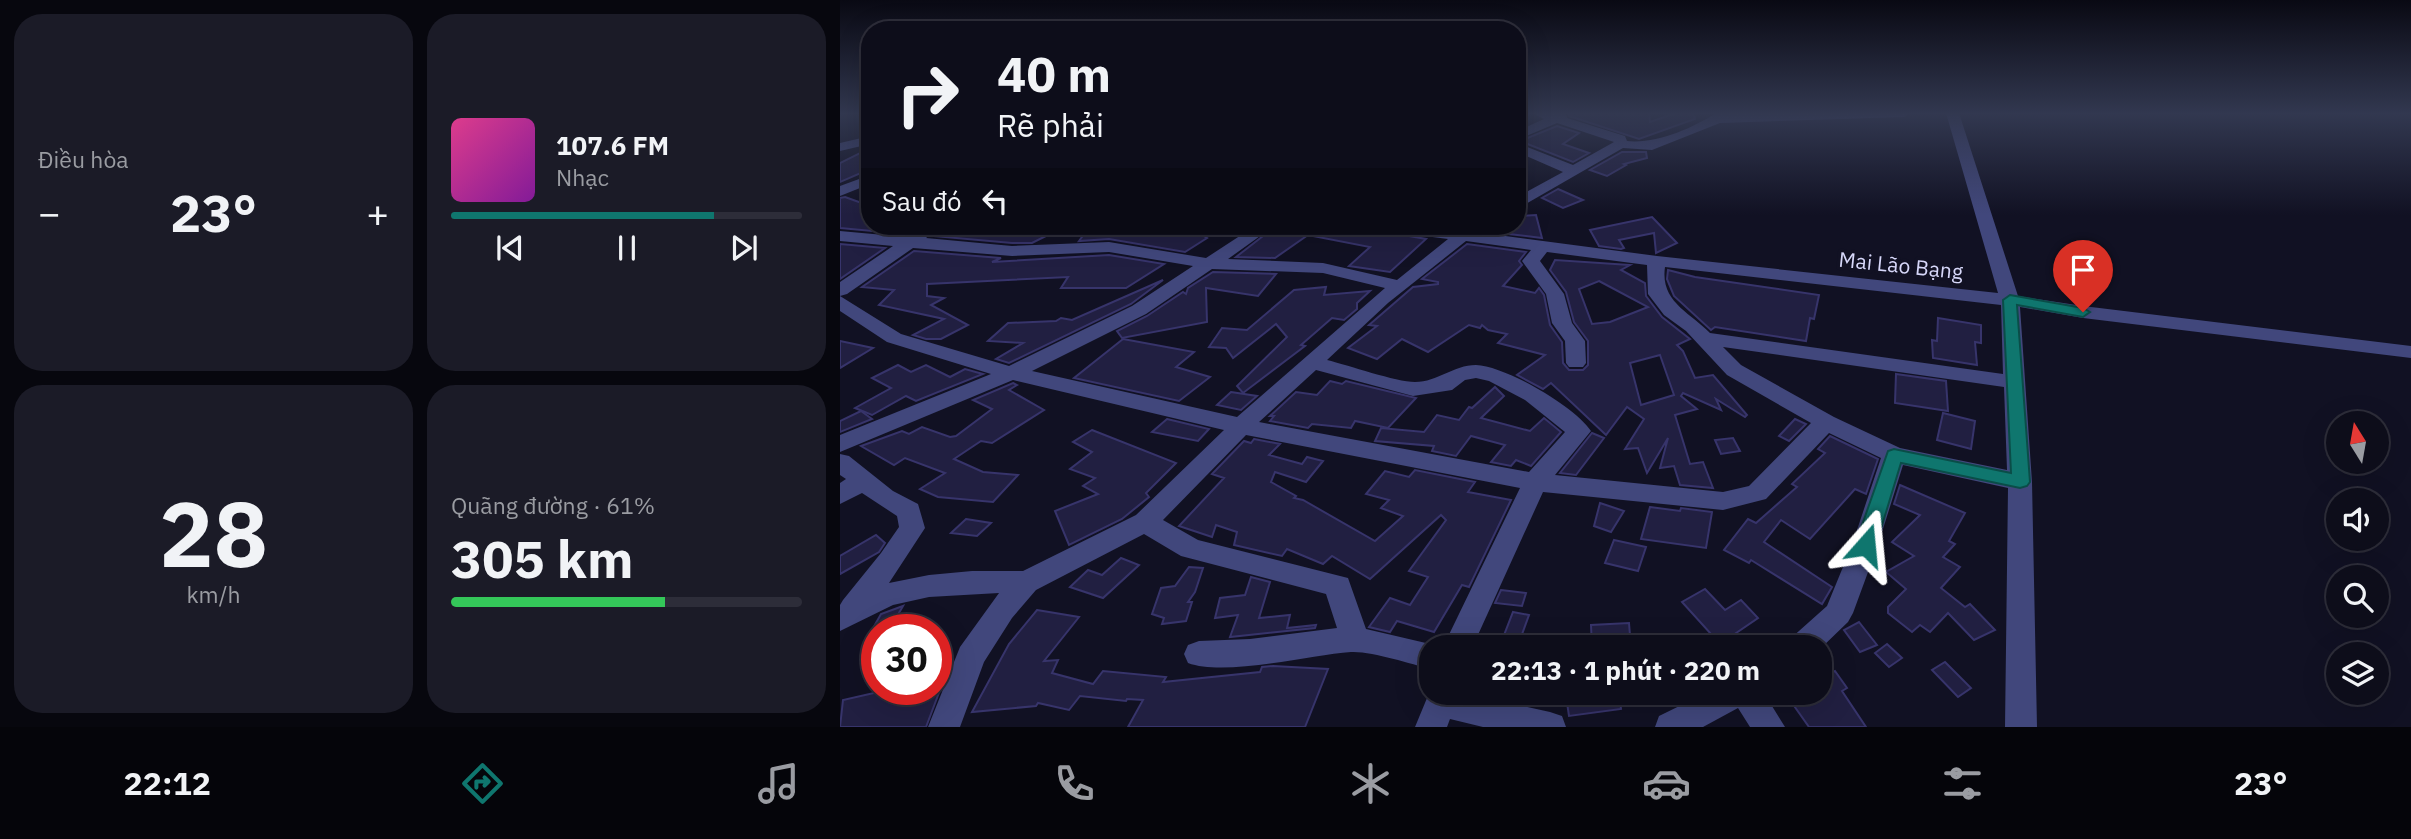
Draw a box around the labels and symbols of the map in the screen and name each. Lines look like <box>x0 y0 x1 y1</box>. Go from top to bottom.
pin <box>2053 240 2113 312</box>
street label: Mai Lão Bạng <box>1837 245 1965 285</box>
north arrow <box>2326 411 2389 474</box>
position arrow <box>1829 508 1903 582</box>
speed limit sign: 30 <box>861 614 952 705</box>

